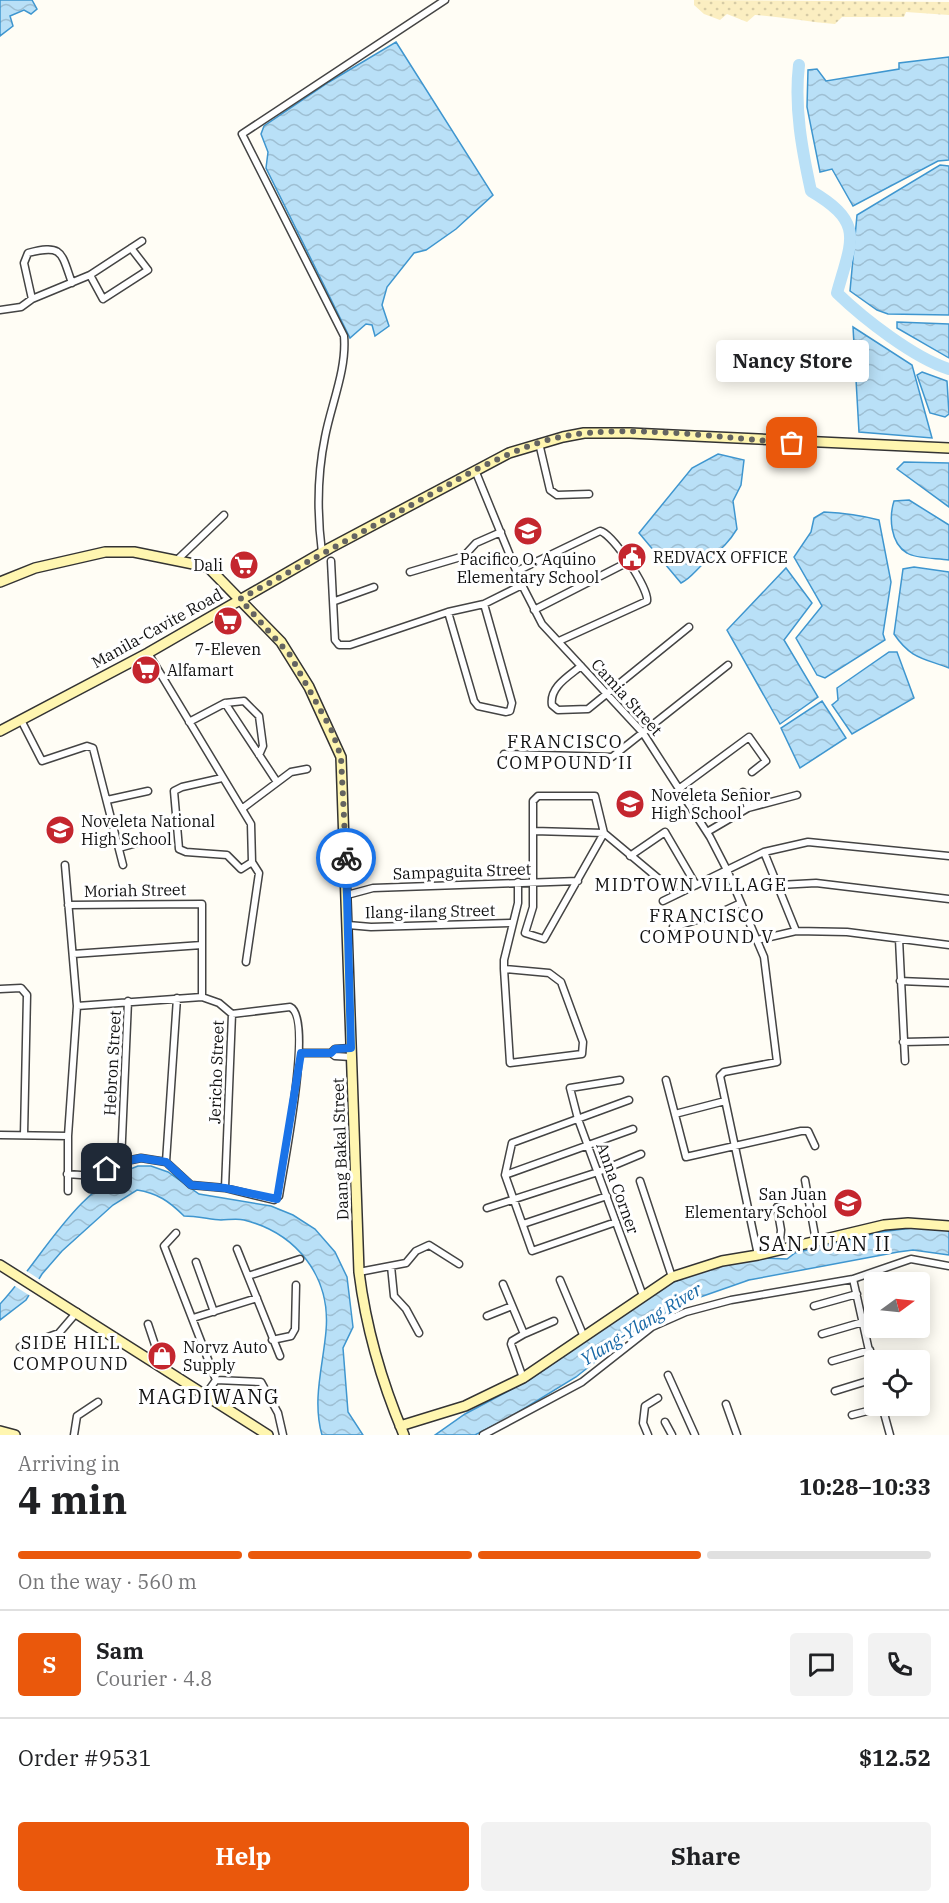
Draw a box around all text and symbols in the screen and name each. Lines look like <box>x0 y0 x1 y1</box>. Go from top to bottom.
callout: Nancy Store <box>716 341 868 383</box>
text: Nancy Store <box>733 347 852 374</box>
pin <box>766 417 817 468</box>
icon: bag <box>775 426 808 459</box>
school or university icon: Pacifico O. Aquino Elementary School <box>512 515 544 547</box>
public building icon: REDVACX OFFICE <box>616 541 648 573</box>
place label: REDVACX OFFICE <box>653 547 788 567</box>
supermarket icon: Dali <box>228 549 260 581</box>
place label: Pacifico O. Aquino Elementary School <box>457 549 599 587</box>
place label: Dali <box>193 555 223 575</box>
street label: Manila-Cavite Road <box>88 584 226 672</box>
supermarket icon: 7-Eleven <box>212 605 244 637</box>
place label: 7-Eleven <box>195 639 261 659</box>
supermarket icon: Alfamart <box>130 654 162 686</box>
street label: Camia Street <box>587 654 667 740</box>
place label: Alfamart <box>167 660 234 680</box>
district label: FRANCISCO COMPOUND II <box>496 730 634 774</box>
place label: Noveleta Senior High School <box>651 785 770 823</box>
school or university icon: Noveleta Senior High School <box>614 788 646 820</box>
place label: Noveleta National High School <box>81 811 215 849</box>
school or university icon: Noveleta National High School <box>44 814 76 846</box>
courier <box>316 828 376 888</box>
icon: bike <box>330 842 363 875</box>
street label: Sampaguita Street <box>392 859 532 883</box>
district label: MIDTOWN VILLAGE <box>595 873 787 896</box>
street label: Moriah Street <box>84 879 187 901</box>
street label: Ilang-ilang Street <box>365 900 496 922</box>
district label: FRANCISCO COMPOUND V <box>639 904 775 948</box>
street label: Hebron Street <box>99 1009 125 1116</box>
street label: Jericho Street <box>204 1019 228 1124</box>
street label: Daang Bakal Street <box>328 1077 352 1221</box>
street label: Anna Corner <box>592 1139 644 1237</box>
pin <box>81 1143 132 1194</box>
icon: home <box>90 1152 123 1185</box>
place label: San Juan Elementary School <box>684 1184 827 1222</box>
school or university icon: San Juan Elementary School <box>832 1187 864 1219</box>
district label: SAN JUAN II <box>758 1230 892 1257</box>
north arrow <box>864 1272 930 1338</box>
map controls <box>864 1272 930 1416</box>
water label: Ylang-Ylang River <box>576 1277 707 1371</box>
district label: SIDE HILL COMPOUND <box>13 1331 129 1375</box>
place label: Norvz Auto Supply <box>183 1337 268 1375</box>
shop icon: Norvz Auto Supply <box>146 1340 178 1372</box>
button: locate <box>864 1350 930 1416</box>
district label: MAGDIWANG <box>138 1383 280 1410</box>
text: Arriving in <box>18 1450 120 1477</box>
text: 10:28–10:33 <box>799 1472 931 1501</box>
text: 4 min <box>18 1474 127 1525</box>
text: On the way · 560 m <box>18 1568 197 1595</box>
button: chat <box>790 1633 853 1696</box>
button: phone <box>868 1633 931 1696</box>
text: Sam <box>96 1636 144 1665</box>
text: S <box>43 1650 56 1679</box>
text: Courier · 4.8 <box>96 1665 212 1692</box>
text: Order #9531 <box>18 1743 152 1772</box>
text: $12.52 <box>859 1743 931 1772</box>
button: Help <box>18 1822 469 1891</box>
button: Share <box>481 1822 931 1891</box>

